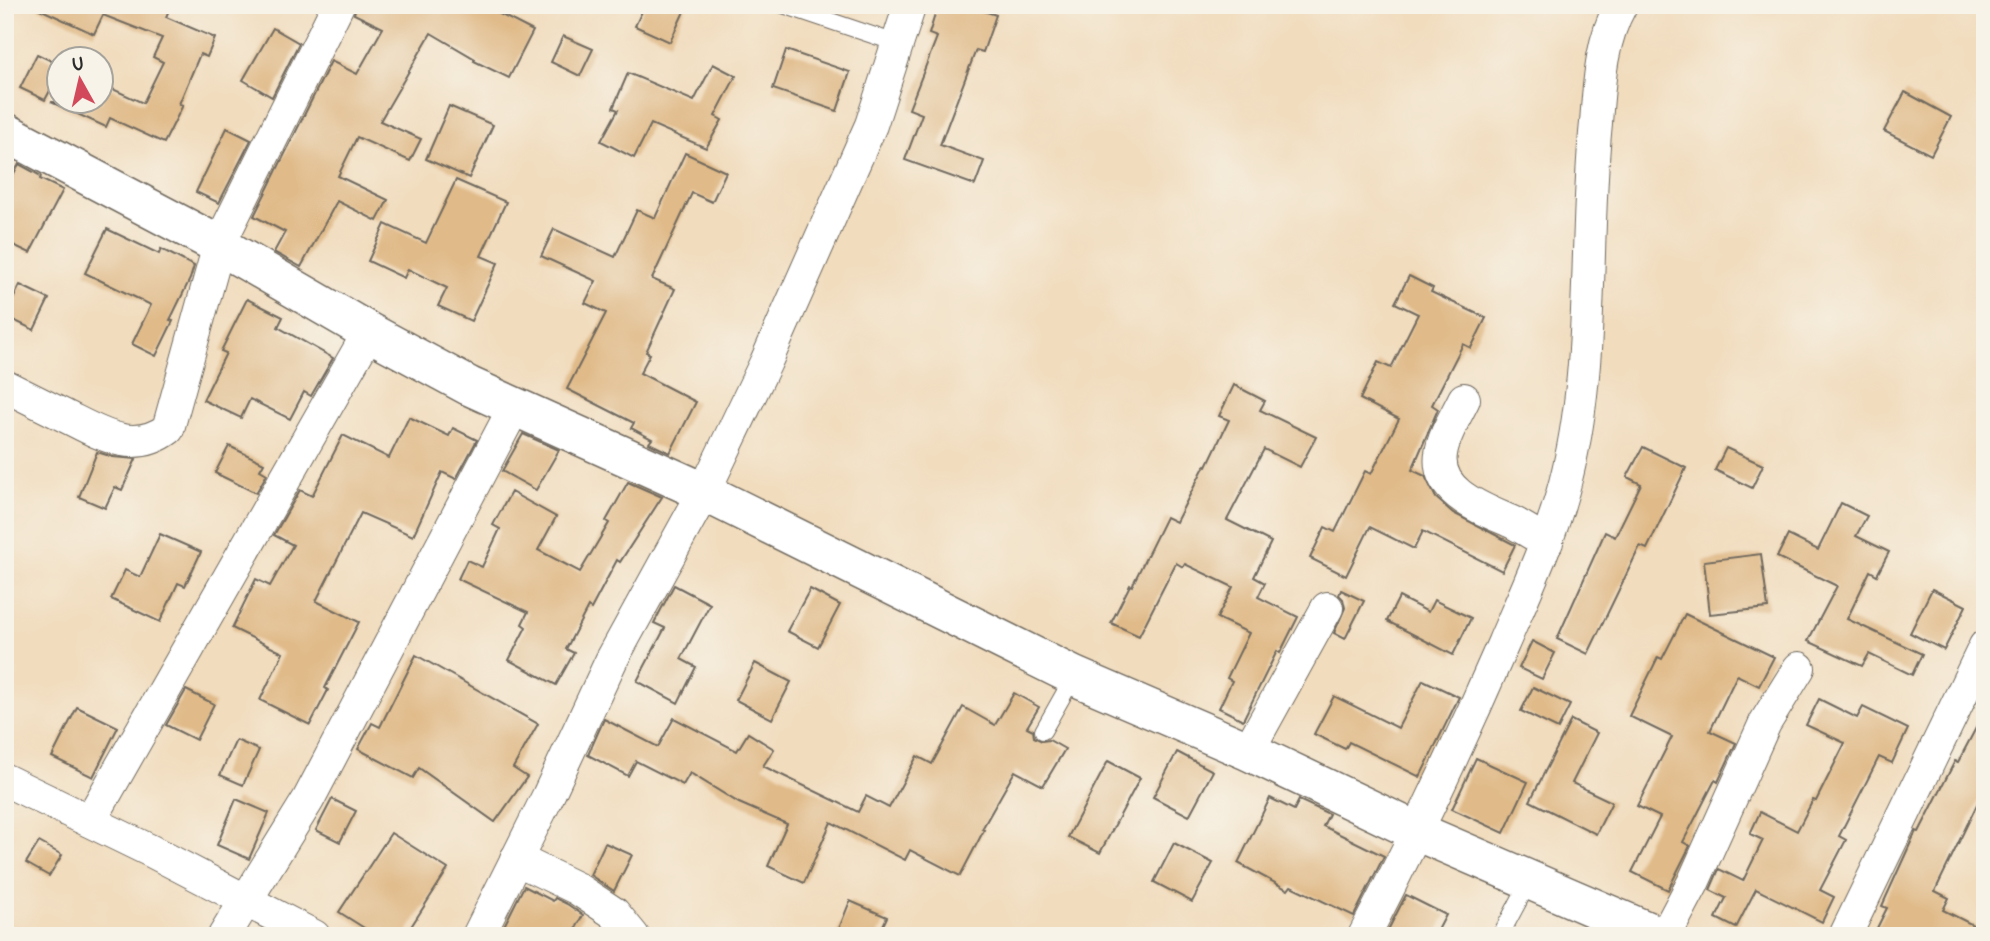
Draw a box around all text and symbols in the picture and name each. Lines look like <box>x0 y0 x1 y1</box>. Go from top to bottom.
north arrow <box>46 46 116 116</box>
text: U <box>71 49 85 77</box>

